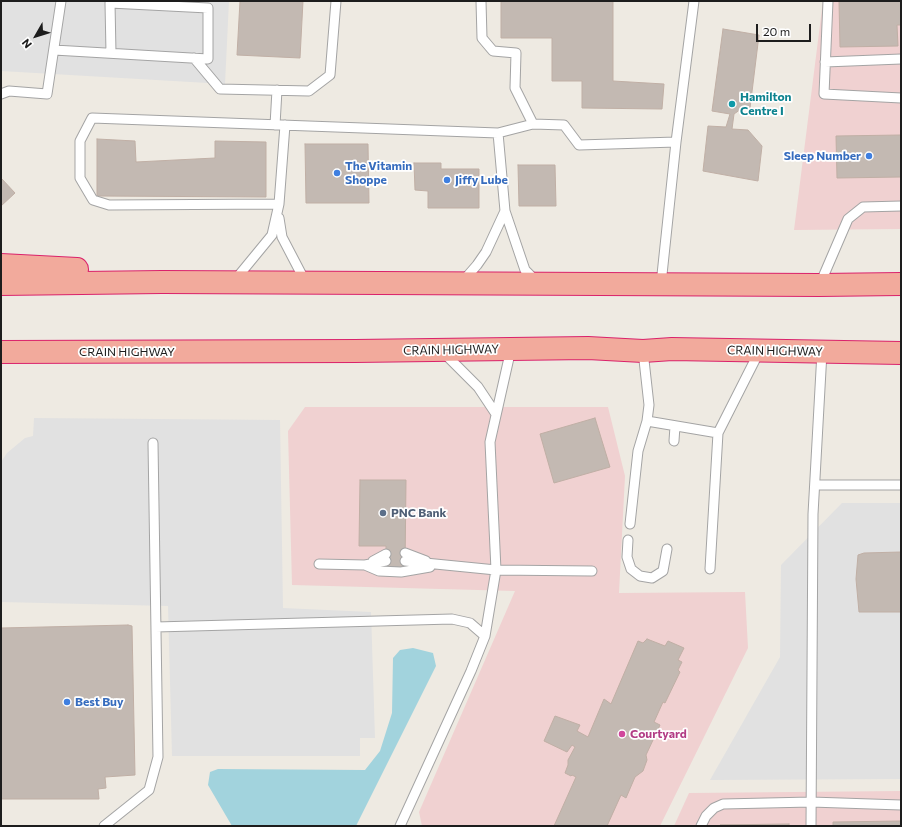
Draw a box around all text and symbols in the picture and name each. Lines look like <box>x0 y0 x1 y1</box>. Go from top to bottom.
north arrow <box>16 16 56 56</box>
scale bar <box>758 16 813 42</box>
text: 20 m <box>763 24 790 38</box>
text: N <box>19 37 34 51</box>
place label: Hamilton Centre I <box>740 90 792 118</box>
marker: Hamilton Centre I <box>727 99 737 109</box>
place label: Sleep Number <box>784 149 861 163</box>
marker: Sleep Number <box>864 151 874 161</box>
place label: The Vitamin Shoppe <box>345 159 412 187</box>
marker: The Vitamin Shoppe <box>332 168 342 178</box>
place label: Jiffy Lube <box>455 173 508 187</box>
marker: Jiffy Lube <box>442 175 452 185</box>
street label: CRAIN HIGHWAY <box>403 342 499 358</box>
street label: CRAIN HIGHWAY <box>727 343 823 359</box>
street label: CRAIN HIGHWAY <box>79 345 175 359</box>
place label: PNC Bank <box>391 506 446 520</box>
marker: PNC Bank <box>378 508 388 518</box>
place label: Best Buy <box>75 695 124 709</box>
marker: Best Buy <box>62 697 72 707</box>
place label: Courtyard <box>630 727 687 741</box>
marker: Courtyard <box>617 729 627 739</box>

